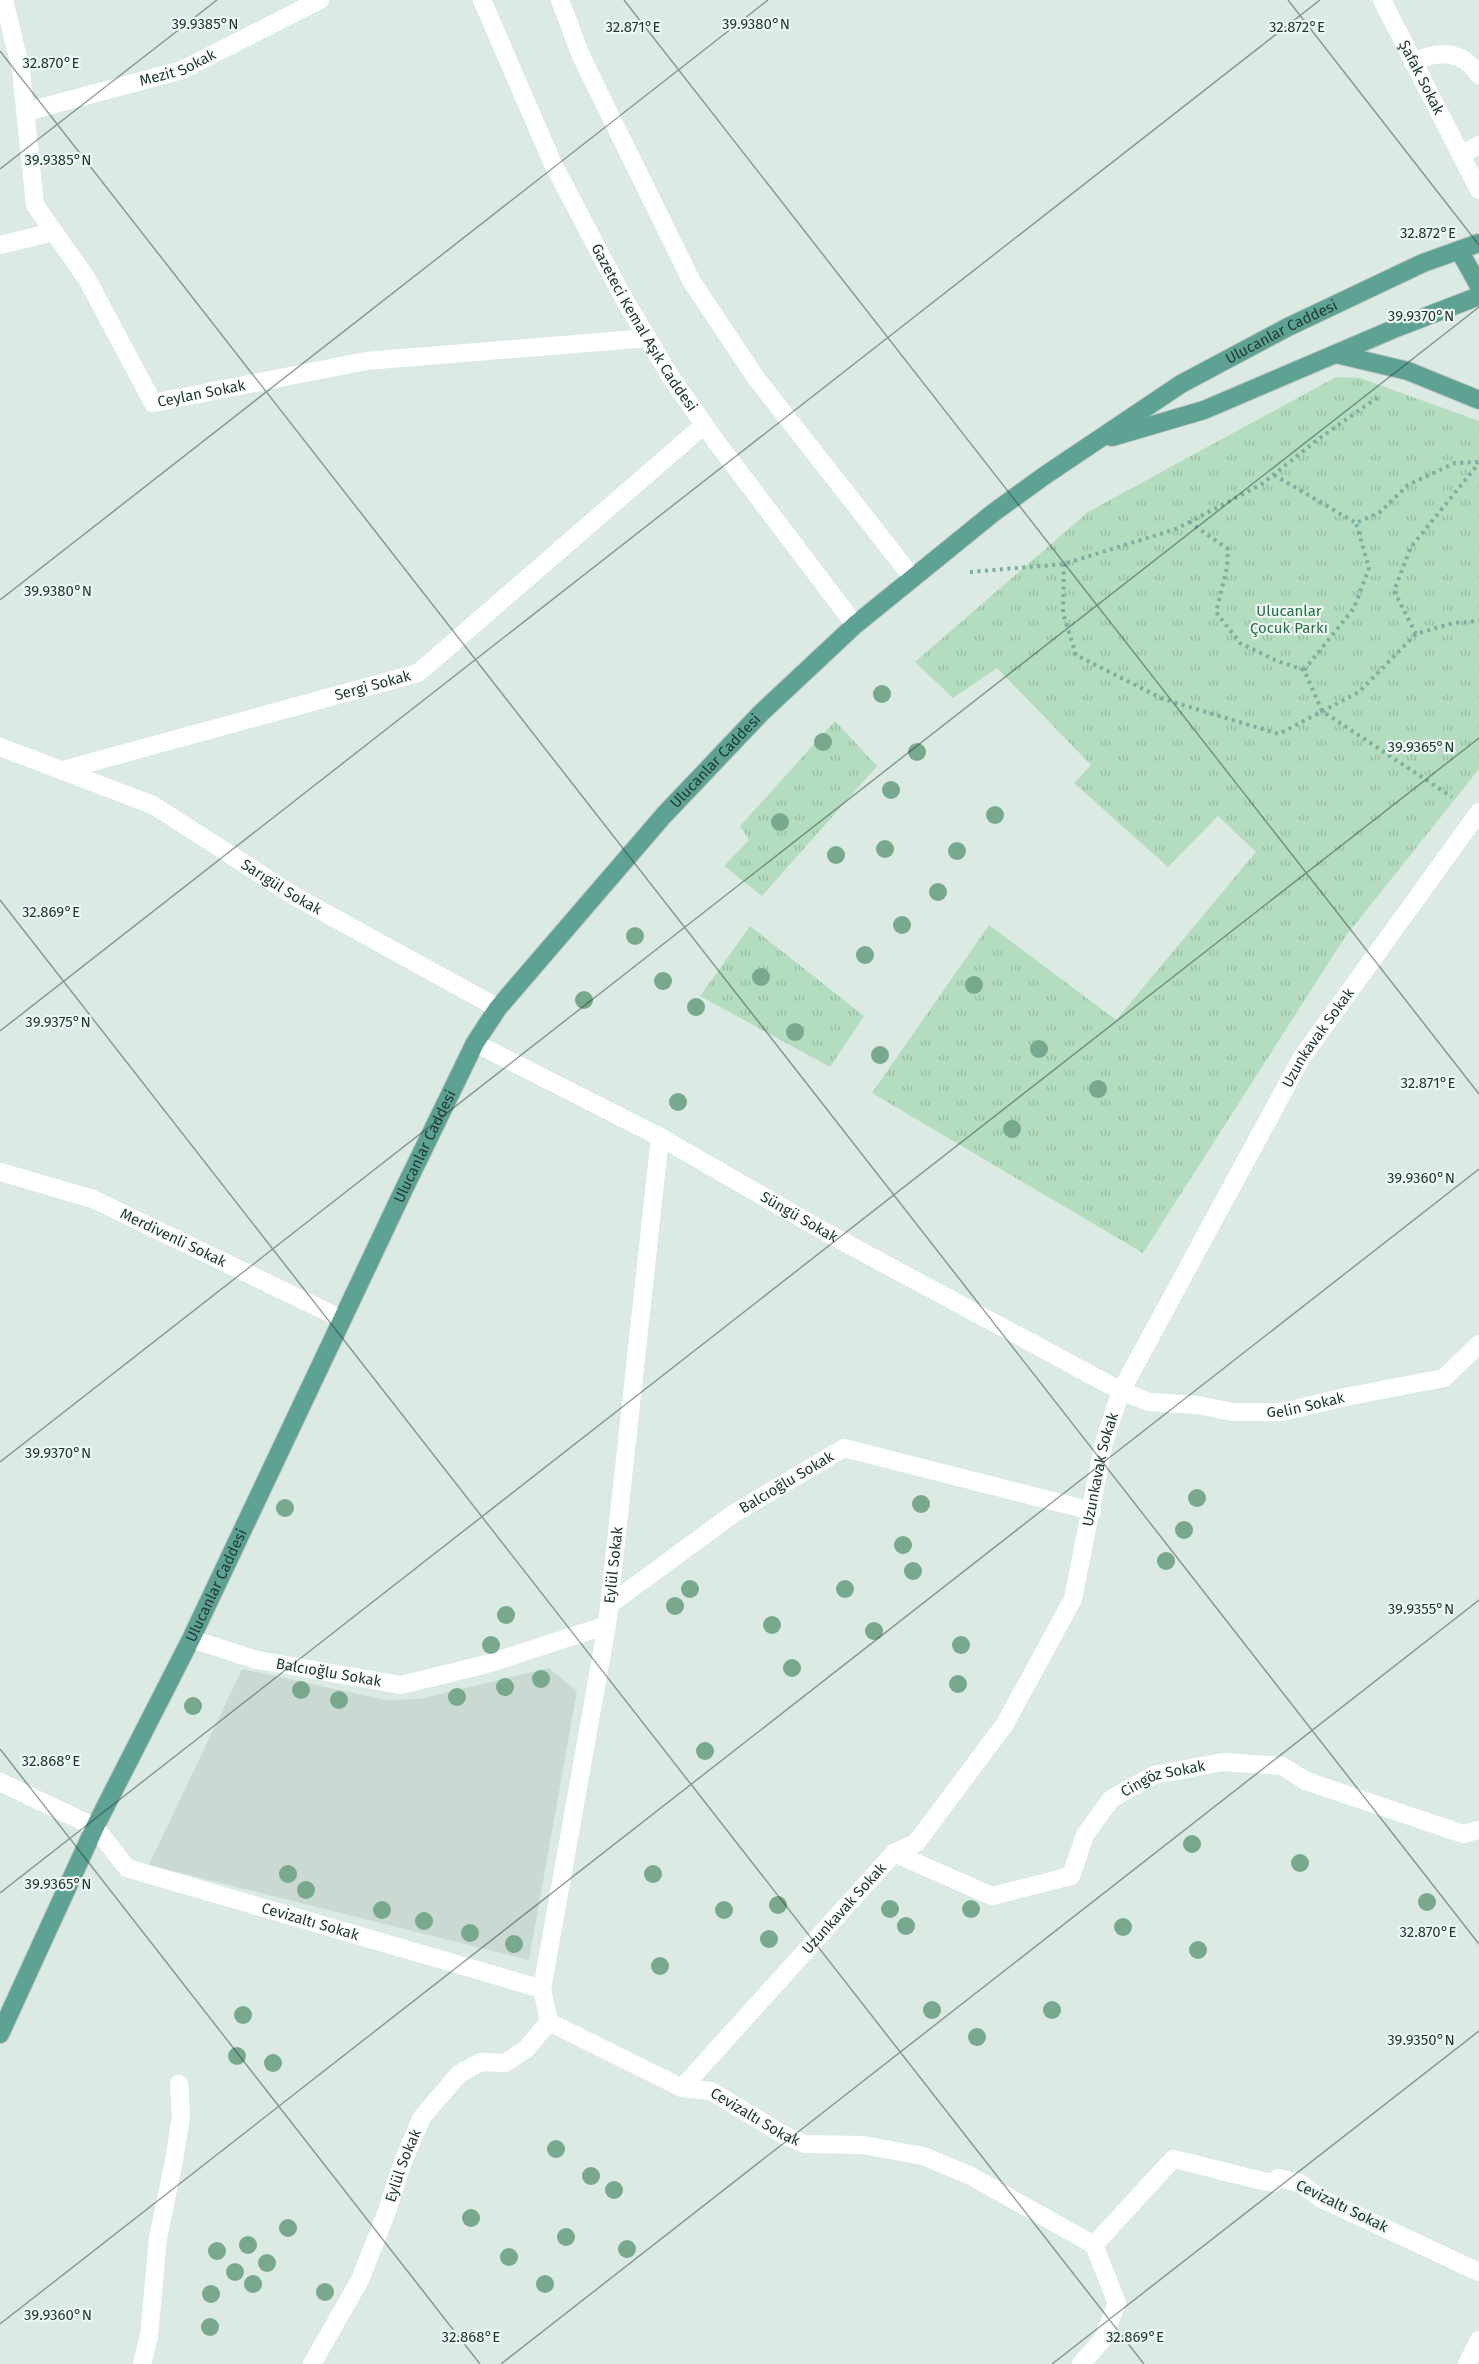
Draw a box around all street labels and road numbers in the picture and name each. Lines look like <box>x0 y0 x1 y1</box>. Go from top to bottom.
street label: Şafak Sokak <box>1395 37 1448 118</box>
street label: Mezit Sokak <box>138 45 219 90</box>
street label: Gazeteci Kemal Aşık Caddesi <box>587 240 701 415</box>
street label: Ulucanlar Caddesi <box>1222 296 1340 368</box>
street label: Ceylan Sokak <box>156 376 247 411</box>
street label: Sergi Sokak <box>333 666 413 704</box>
street label: Ulucanlar Caddesi <box>666 710 764 812</box>
street label: Sarıgül Sokak <box>238 855 325 919</box>
street label: Uzunkavak Sokak <box>1278 984 1358 1091</box>
street label: Ulucanlar Caddesi <box>390 1087 460 1206</box>
street label: Süngü Sokak <box>757 1188 841 1246</box>
street label: Merdivenli Sokak <box>117 1204 230 1271</box>
street label: Gelin Sokak <box>1267 1388 1347 1421</box>
street label: Uzunkavak Sokak <box>1079 1410 1122 1528</box>
street label: Balcıoğlu Sokak <box>736 1447 837 1517</box>
street label: Ulucanlar Caddesi <box>182 1526 251 1645</box>
street label: Eylül Sokak <box>600 1526 627 1604</box>
street label: Balcıoğlu Sokak <box>274 1654 383 1691</box>
street label: Cingöz Sokak <box>1118 1757 1207 1801</box>
street label: Uzunkavak Sokak <box>798 1859 890 1958</box>
street label: Cevizaltı Sokak <box>259 1899 361 1944</box>
street label: Cevizaltı Sokak <box>707 2084 803 2150</box>
street label: Eylül Sokak <box>381 2126 425 2205</box>
street label: Cevizaltı Sokak <box>1293 2176 1391 2236</box>

